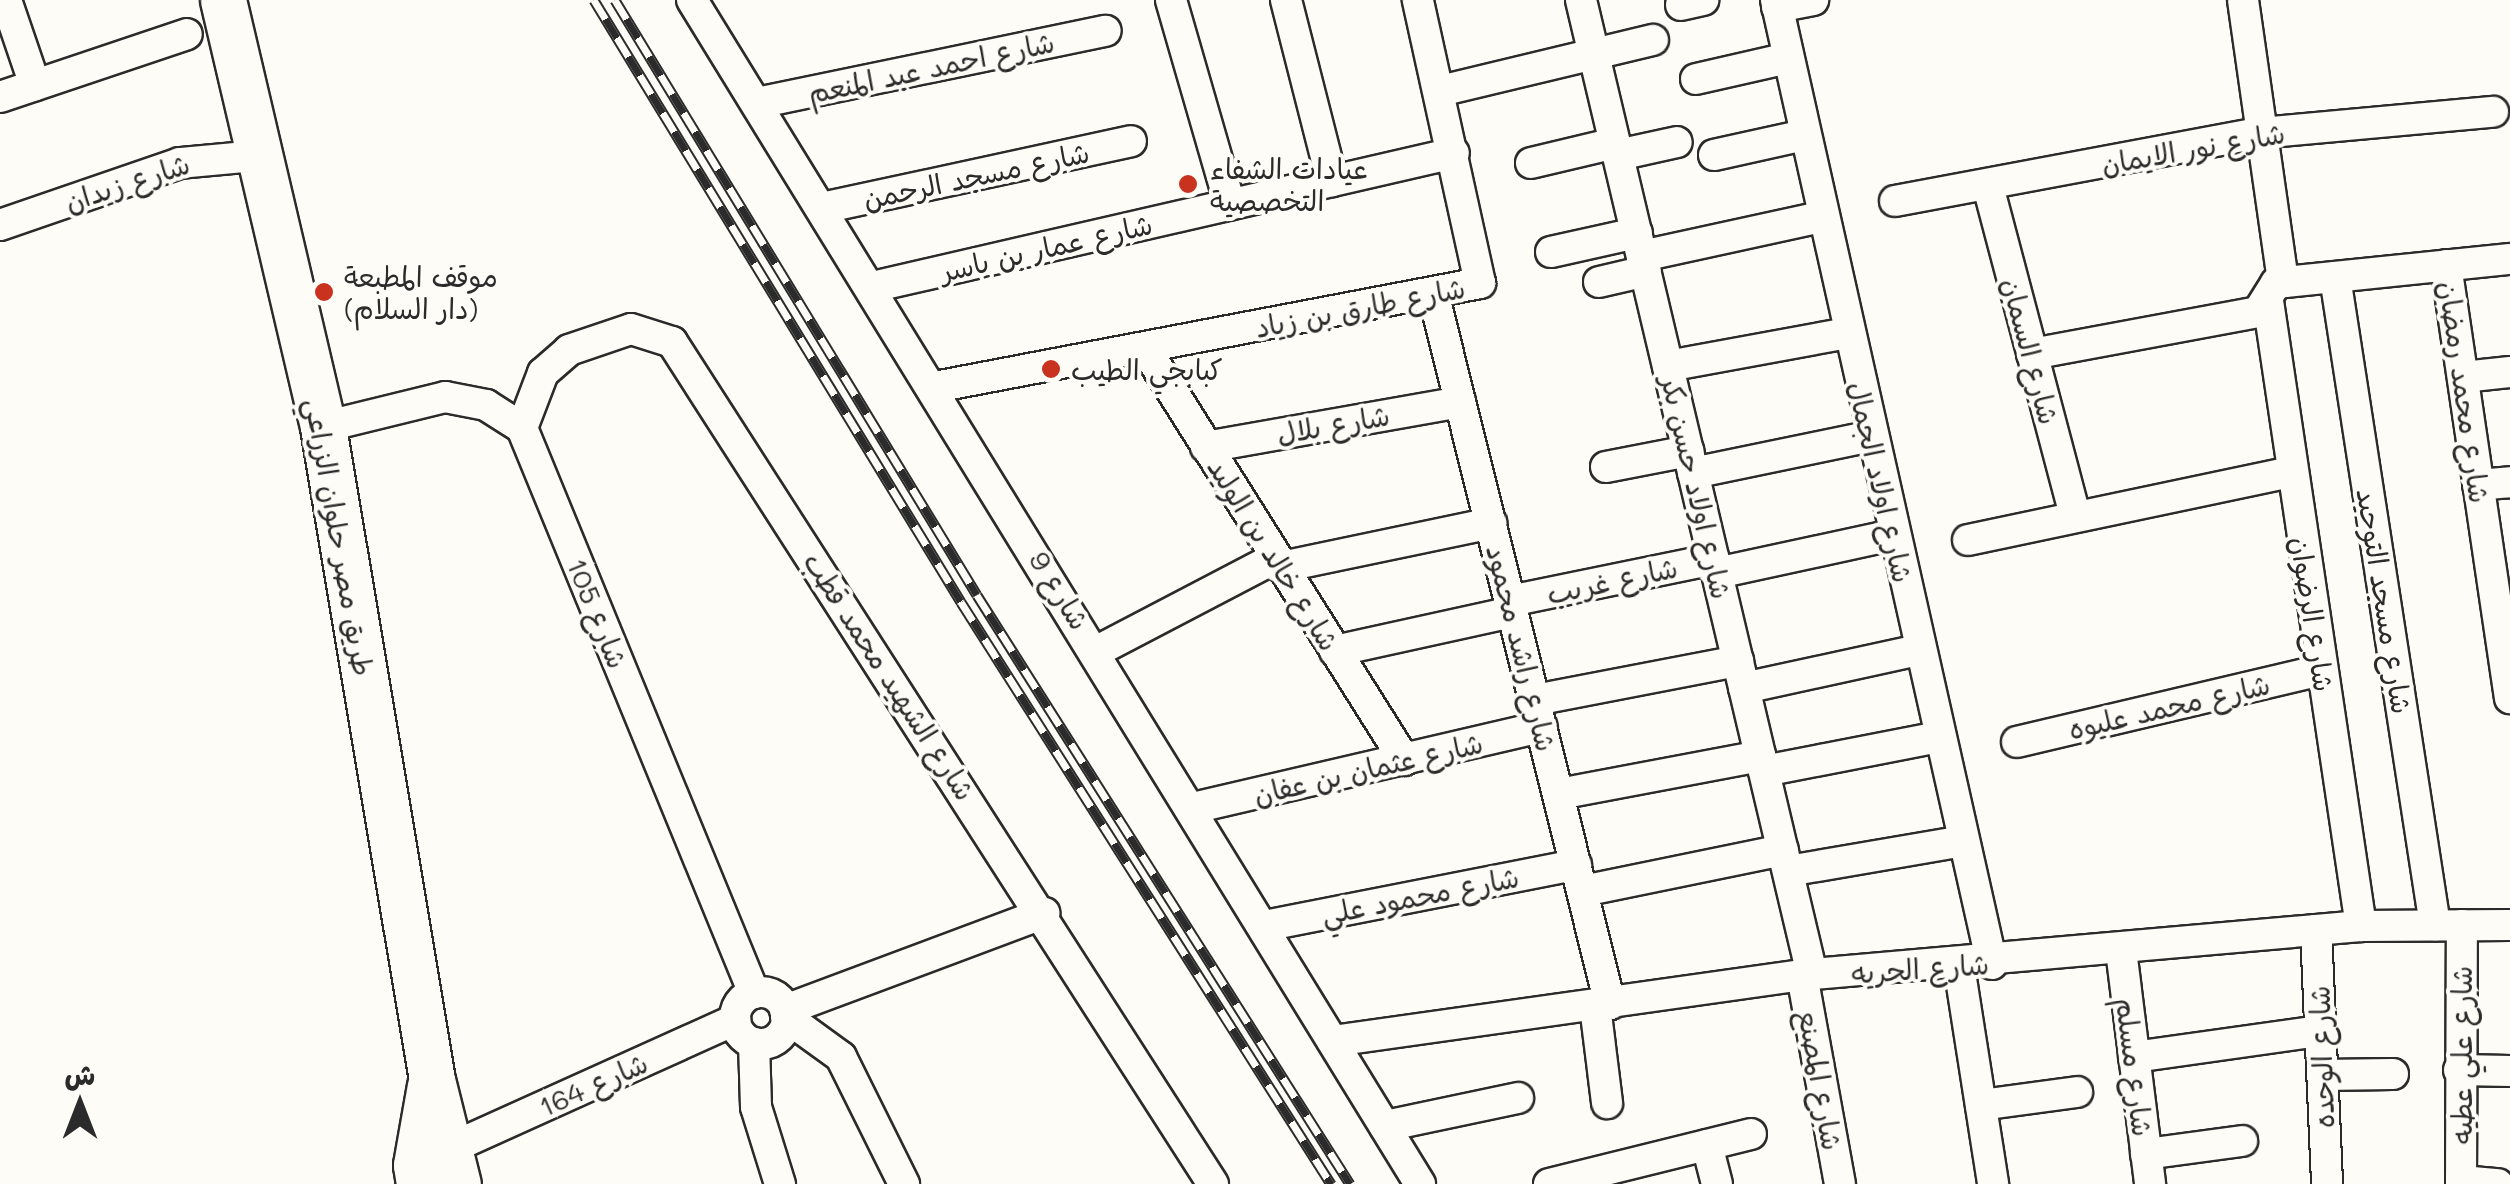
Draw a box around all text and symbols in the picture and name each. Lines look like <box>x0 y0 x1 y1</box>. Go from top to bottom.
street label: شارع احمد عبد المنعم <box>805 24 1057 110</box>
street label: شارع نور الايمان <box>2099 115 2287 181</box>
street label: شارع مسجد الرحمن <box>860 135 1092 215</box>
street label: شارع زيدان <box>60 146 194 218</box>
place label: عيادات الشفاء التخصصية <box>1210 151 1368 217</box>
marker: عيادات الشفاء التخصصية <box>1175 171 1201 197</box>
street label: شارع عمار بن ياسر <box>937 206 1155 288</box>
place label: موقف المطبعة (دار السلام) <box>344 259 498 325</box>
street label: شارع طارق بن زياد <box>1252 270 1468 344</box>
street label: شارع السمان <box>1995 274 2067 428</box>
street label: شارع محمد رمضان <box>2433 279 2497 505</box>
marker: موقف المطبعة (دار السلام) <box>313 281 335 303</box>
place label: كبابجي الطيب <box>1071 352 1223 386</box>
marker: كبابجي الطيب <box>1040 358 1062 380</box>
street label: شارع اولاد حسن بكر <box>1655 372 1739 602</box>
street label: شارع اولاد الجمال <box>1842 378 1920 586</box>
street label: طريق مصر حلوان الزراعي <box>299 396 381 678</box>
street label: شارع بلال <box>1274 398 1392 450</box>
street label: شارع خالد بن الوليد <box>1201 452 1347 656</box>
street label: شارع مسجد التوحيد <box>2351 486 2419 716</box>
street label: شارع الرضوان <box>2284 534 2342 694</box>
street label: شارع راشد محمود <box>1480 541 1564 755</box>
street label: شارع 9 <box>1023 545 1097 635</box>
street label: شارع الشهيد محمد قطب <box>797 546 983 806</box>
street label: شارع غريب <box>1544 550 1680 610</box>
street label: شارع 105 <box>561 553 635 673</box>
street label: شارع محمد عليوه <box>2065 666 2273 746</box>
street label: شارع عثمان بن عفان <box>1250 725 1486 811</box>
street label: شارع محمود علي <box>1318 859 1522 931</box>
street label: شارع الحريه <box>1850 946 1990 990</box>
street label: شارع علي عطيه <box>2444 966 2478 1144</box>
street label: شارع الوحده <box>2302 985 2340 1129</box>
street label: شارع مسلم <box>2110 996 2160 1138</box>
street label: شارع المصنع <box>1792 1007 1850 1153</box>
street label: شارع 164 <box>533 1045 653 1123</box>
north arrow <box>30 1054 130 1154</box>
text: ش <box>65 1056 95 1092</box>

